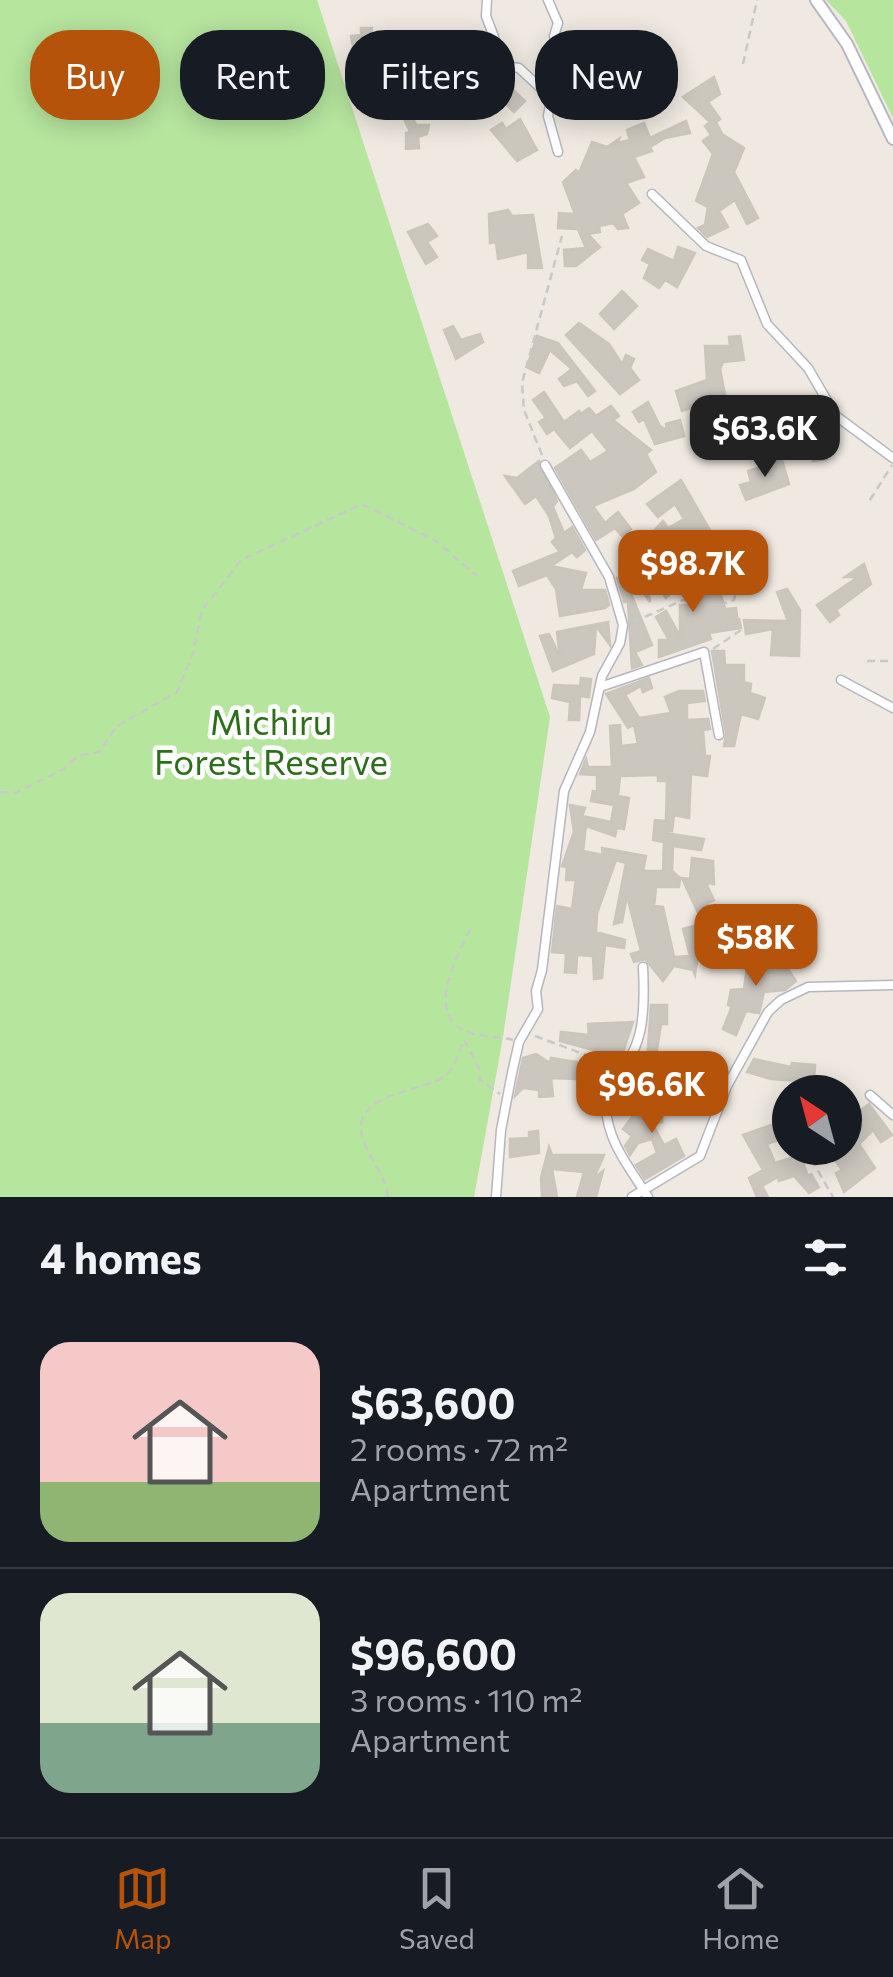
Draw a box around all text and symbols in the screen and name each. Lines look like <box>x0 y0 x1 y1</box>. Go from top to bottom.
chip: Buy <box>30 30 160 120</box>
chip: Rent <box>180 30 325 120</box>
chip: Filters <box>345 30 515 120</box>
chip: New <box>535 30 678 120</box>
pin: $63.6K <box>684 395 846 480</box>
text: $63.6K <box>712 407 818 447</box>
pin: $98.7K <box>612 530 774 615</box>
text: $98.7K <box>640 542 746 582</box>
park label: Michiru Forest Reserve <box>154 699 388 782</box>
pin: $58K <box>697 904 815 989</box>
text: $58K <box>716 916 796 956</box>
pin: $96.6K <box>571 1051 733 1136</box>
text: $96.6K <box>598 1063 706 1103</box>
north arrow <box>772 1075 862 1165</box>
map controls <box>772 1075 862 1165</box>
icon: filters <box>798 1230 853 1285</box>
text: 4 homes <box>40 1231 202 1283</box>
text: $63,600 <box>350 1376 515 1428</box>
icon: home <box>120 1382 240 1502</box>
text: 2 rooms · 72 m² <box>350 1428 568 1468</box>
text: Apartment <box>350 1468 510 1508</box>
text: $96,600 <box>350 1627 517 1679</box>
icon: home <box>120 1633 240 1753</box>
text: 3 rooms · 110 m² <box>350 1679 582 1719</box>
text: Apartment <box>350 1719 510 1759</box>
tab: Map <box>114 1861 172 1955</box>
tab: Saved <box>399 1861 475 1955</box>
tab: Home <box>702 1861 779 1955</box>

